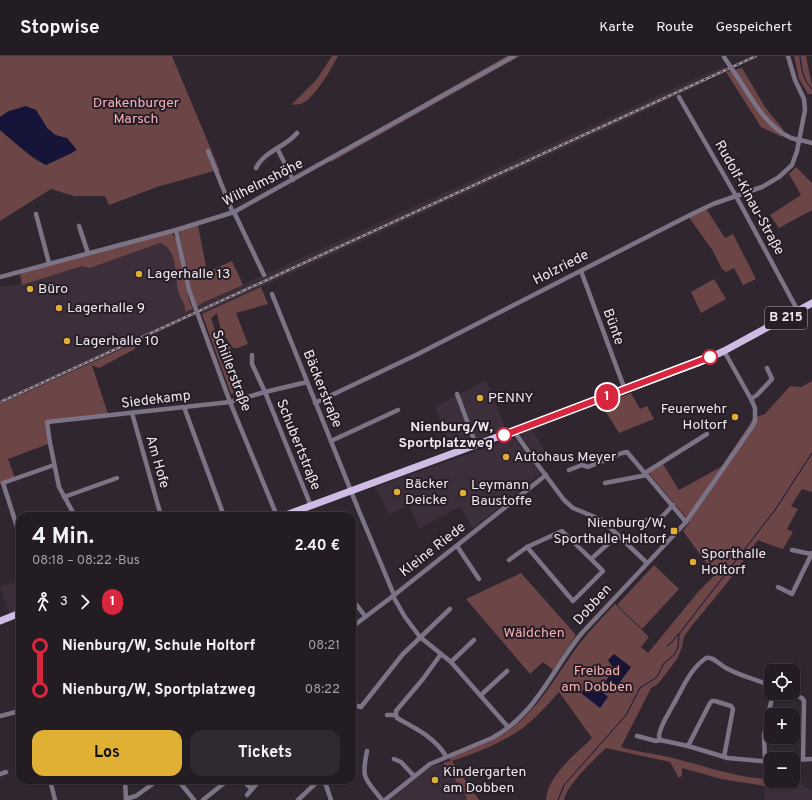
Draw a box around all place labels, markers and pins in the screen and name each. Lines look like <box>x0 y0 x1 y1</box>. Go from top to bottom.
place label: Lagerhalle 13 <box>147 266 230 283</box>
marker: Lagerhalle 13 <box>134 269 144 279</box>
place label: Büro <box>38 281 68 298</box>
marker: Büro <box>25 284 35 294</box>
place label: Lagerhalle 9 <box>67 300 145 317</box>
marker: Lagerhalle 9 <box>54 303 64 313</box>
place label: Lagerhalle 10 <box>75 333 159 350</box>
marker: Lagerhalle 10 <box>62 336 72 346</box>
unlabelled marker <box>702 349 718 365</box>
place label: PENNY <box>488 390 534 407</box>
marker: PENNY <box>475 393 485 403</box>
place label: Feuerwehr Holtorf <box>661 401 728 434</box>
marker: Feuerwehr Holtorf <box>730 412 740 422</box>
place label: Nienburg/W, Sportplatzweg <box>398 419 493 452</box>
marker: Nienburg/W, Sportplatzweg <box>496 427 512 443</box>
place label: Autohaus Meyer <box>514 449 617 466</box>
marker: Autohaus Meyer <box>501 452 511 462</box>
place label: Bäcker Deicke <box>405 476 449 509</box>
place label: Leymann Baustoffe <box>471 477 532 510</box>
marker: Bäcker Deicke <box>392 487 402 497</box>
marker: Leymann Baustoffe <box>458 488 468 498</box>
place label: Nienburg/W, Sporthalle Holtorf <box>553 515 666 548</box>
marker: Nienburg/W, Sporthalle Holtorf <box>669 526 679 536</box>
place label: Sporthalle Holtorf <box>701 546 766 579</box>
marker: Sporthalle Holtorf <box>688 557 698 567</box>
place label: Kindergarten am Dobben <box>443 764 526 797</box>
marker: Kindergarten am Dobben <box>430 775 440 785</box>

